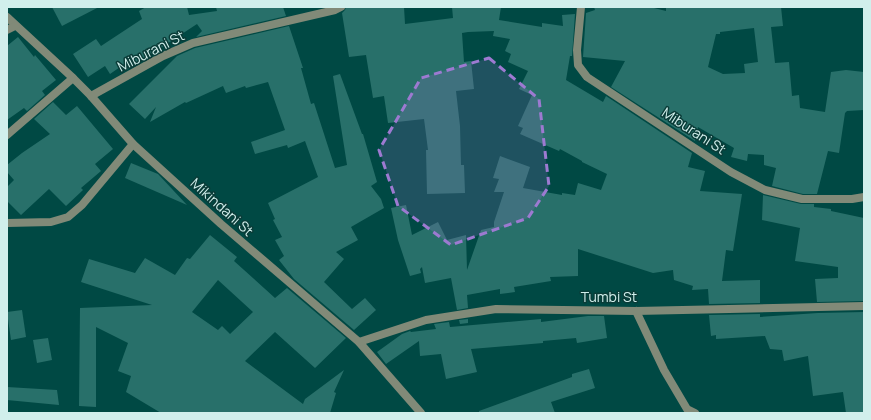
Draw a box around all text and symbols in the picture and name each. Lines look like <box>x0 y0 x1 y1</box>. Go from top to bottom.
street label: Miburani St <box>114 25 188 76</box>
street label: Miburani St <box>659 103 730 159</box>
street label: Mikindani St <box>187 173 258 240</box>
street label: Tumbi St <box>581 287 638 306</box>

